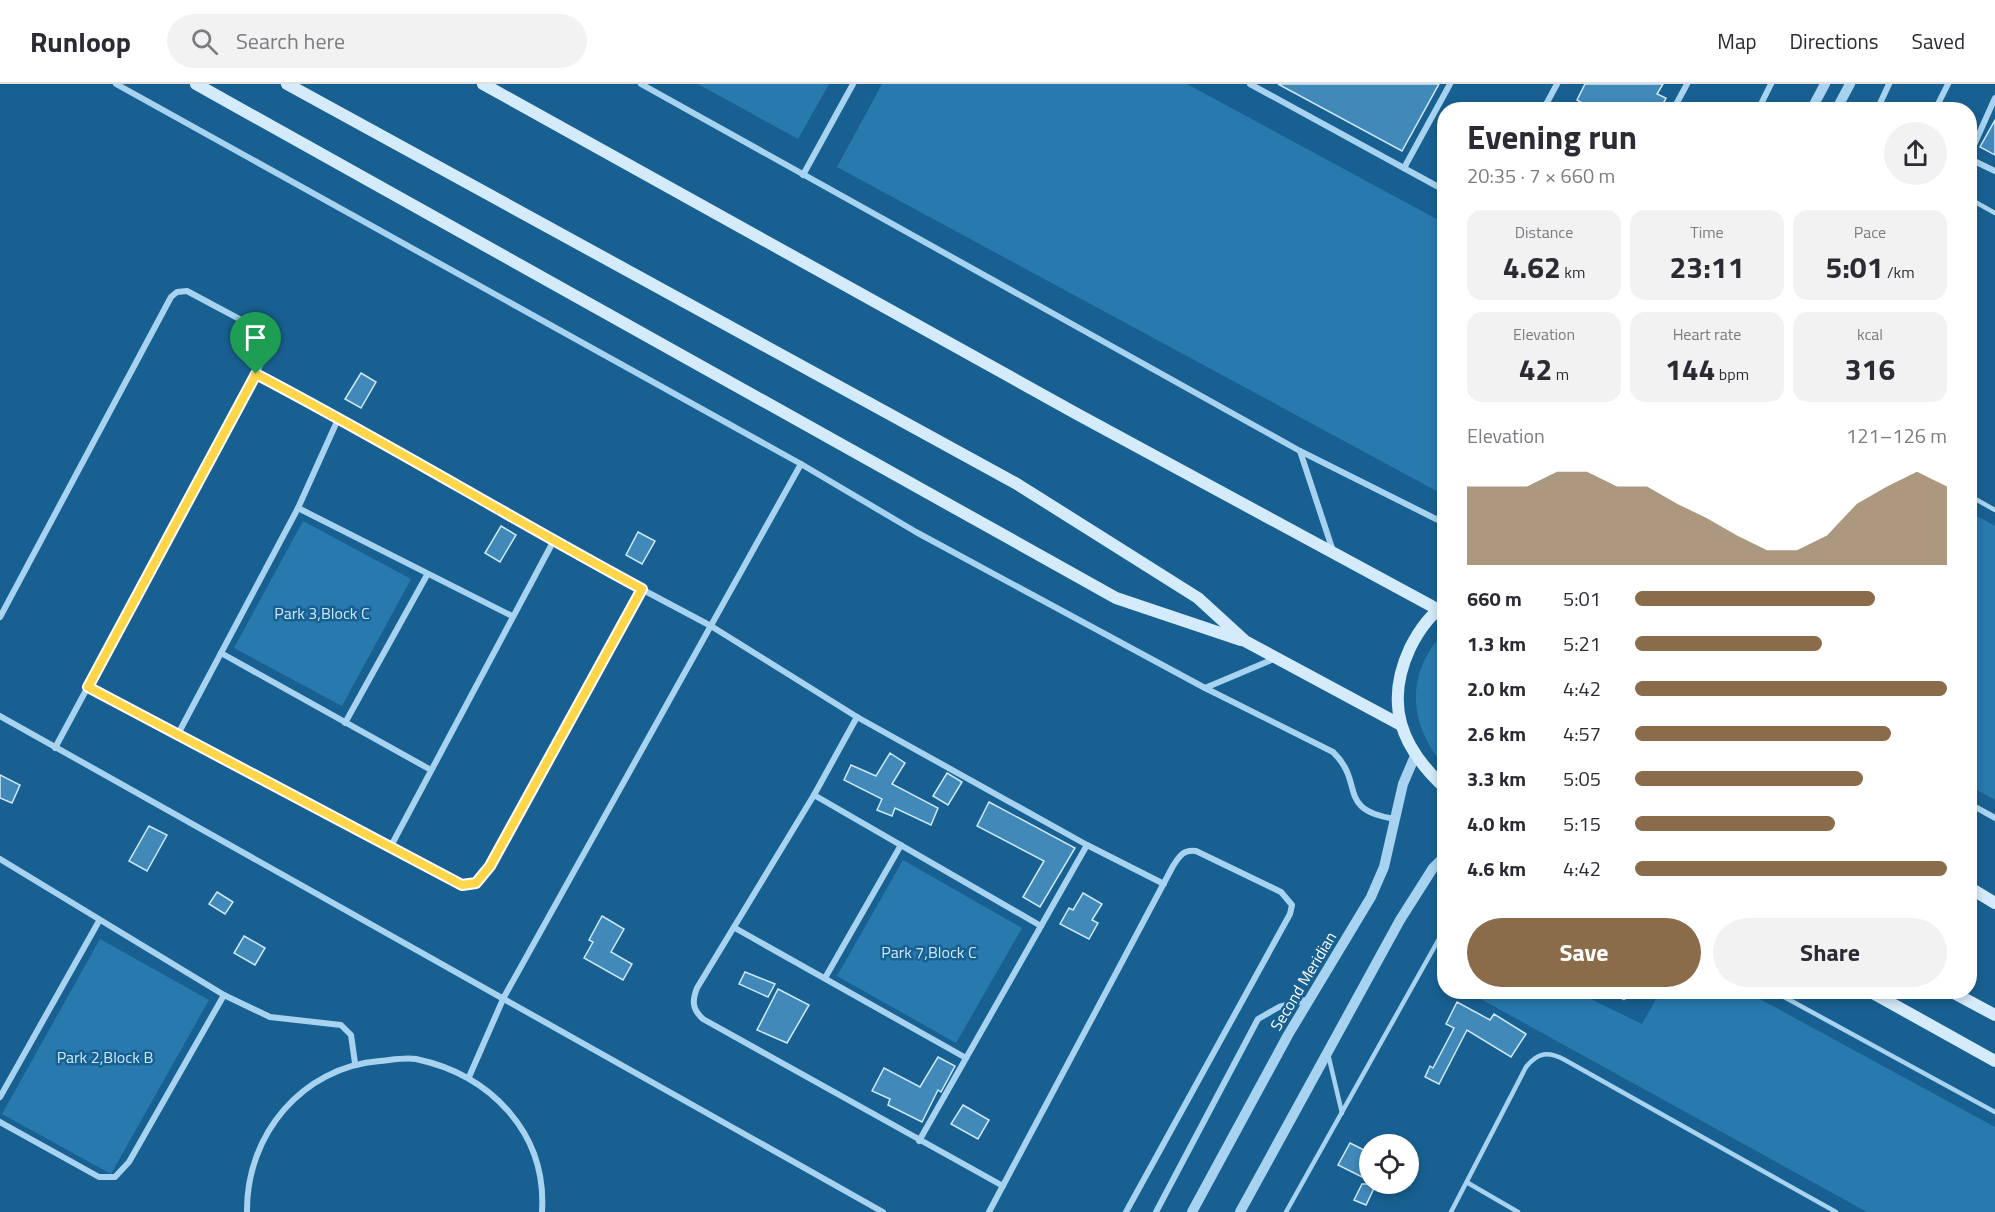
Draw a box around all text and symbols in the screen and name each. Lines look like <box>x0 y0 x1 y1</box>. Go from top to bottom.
search box <box>167 14 587 68</box>
text: Runloop <box>30 20 131 63</box>
text: Search here <box>236 24 345 58</box>
icon: search <box>188 25 221 58</box>
text: Map <box>1717 25 1757 57</box>
text: Directions <box>1790 25 1879 57</box>
text: Saved <box>1912 25 1965 57</box>
text: Evening run <box>1467 112 1637 162</box>
button: share <box>1884 122 1947 185</box>
text: 20:35 · 7 × 660 m <box>1467 160 1615 191</box>
text: Distance <box>1515 220 1573 244</box>
text: Time <box>1690 220 1724 244</box>
text: Pace <box>1854 220 1886 244</box>
text: 4.62 <box>1503 244 1561 290</box>
text: 23:11 <box>1670 244 1744 290</box>
text: 5:01 <box>1825 244 1883 290</box>
text: km <box>1561 260 1585 284</box>
text: /km <box>1883 260 1915 284</box>
pin <box>230 312 281 374</box>
icon: arrive <box>239 321 272 354</box>
text: Elevation <box>1513 322 1575 346</box>
text: Heart rate <box>1673 322 1741 346</box>
text: kcal <box>1857 322 1883 346</box>
text: 42 <box>1519 346 1552 392</box>
text: 144 <box>1665 346 1715 392</box>
text: 316 <box>1845 346 1895 392</box>
text: m <box>1552 362 1569 386</box>
text: bpm <box>1715 362 1749 386</box>
text: Elevation <box>1467 420 1545 451</box>
text: 121–126 m <box>1846 420 1947 451</box>
text: 660 m <box>1467 583 1522 614</box>
text: 5:01 <box>1563 583 1601 614</box>
park label: Park 3,Block C <box>274 601 370 625</box>
text: 1.3 km <box>1467 628 1526 659</box>
text: 5:21 <box>1563 628 1601 659</box>
text: 2.0 km <box>1467 673 1526 704</box>
text: 4:42 <box>1563 673 1601 704</box>
text: 2.6 km <box>1467 718 1526 749</box>
text: 4:57 <box>1563 718 1601 749</box>
text: 3.3 km <box>1467 763 1526 794</box>
text: 5:05 <box>1563 763 1601 794</box>
text: 4.0 km <box>1467 808 1526 839</box>
text: 5:15 <box>1563 808 1601 839</box>
text: 4.6 km <box>1467 853 1526 884</box>
text: 4:42 <box>1563 853 1601 884</box>
button: Save <box>1467 918 1701 987</box>
button: Share <box>1713 918 1947 987</box>
street label: Second Meridian <box>1264 927 1342 1035</box>
park label: Park 7,Block C <box>881 940 977 964</box>
park label: Park 2,Block B <box>57 1045 153 1069</box>
map controls <box>1359 1134 1419 1194</box>
button: locate <box>1359 1134 1419 1194</box>

